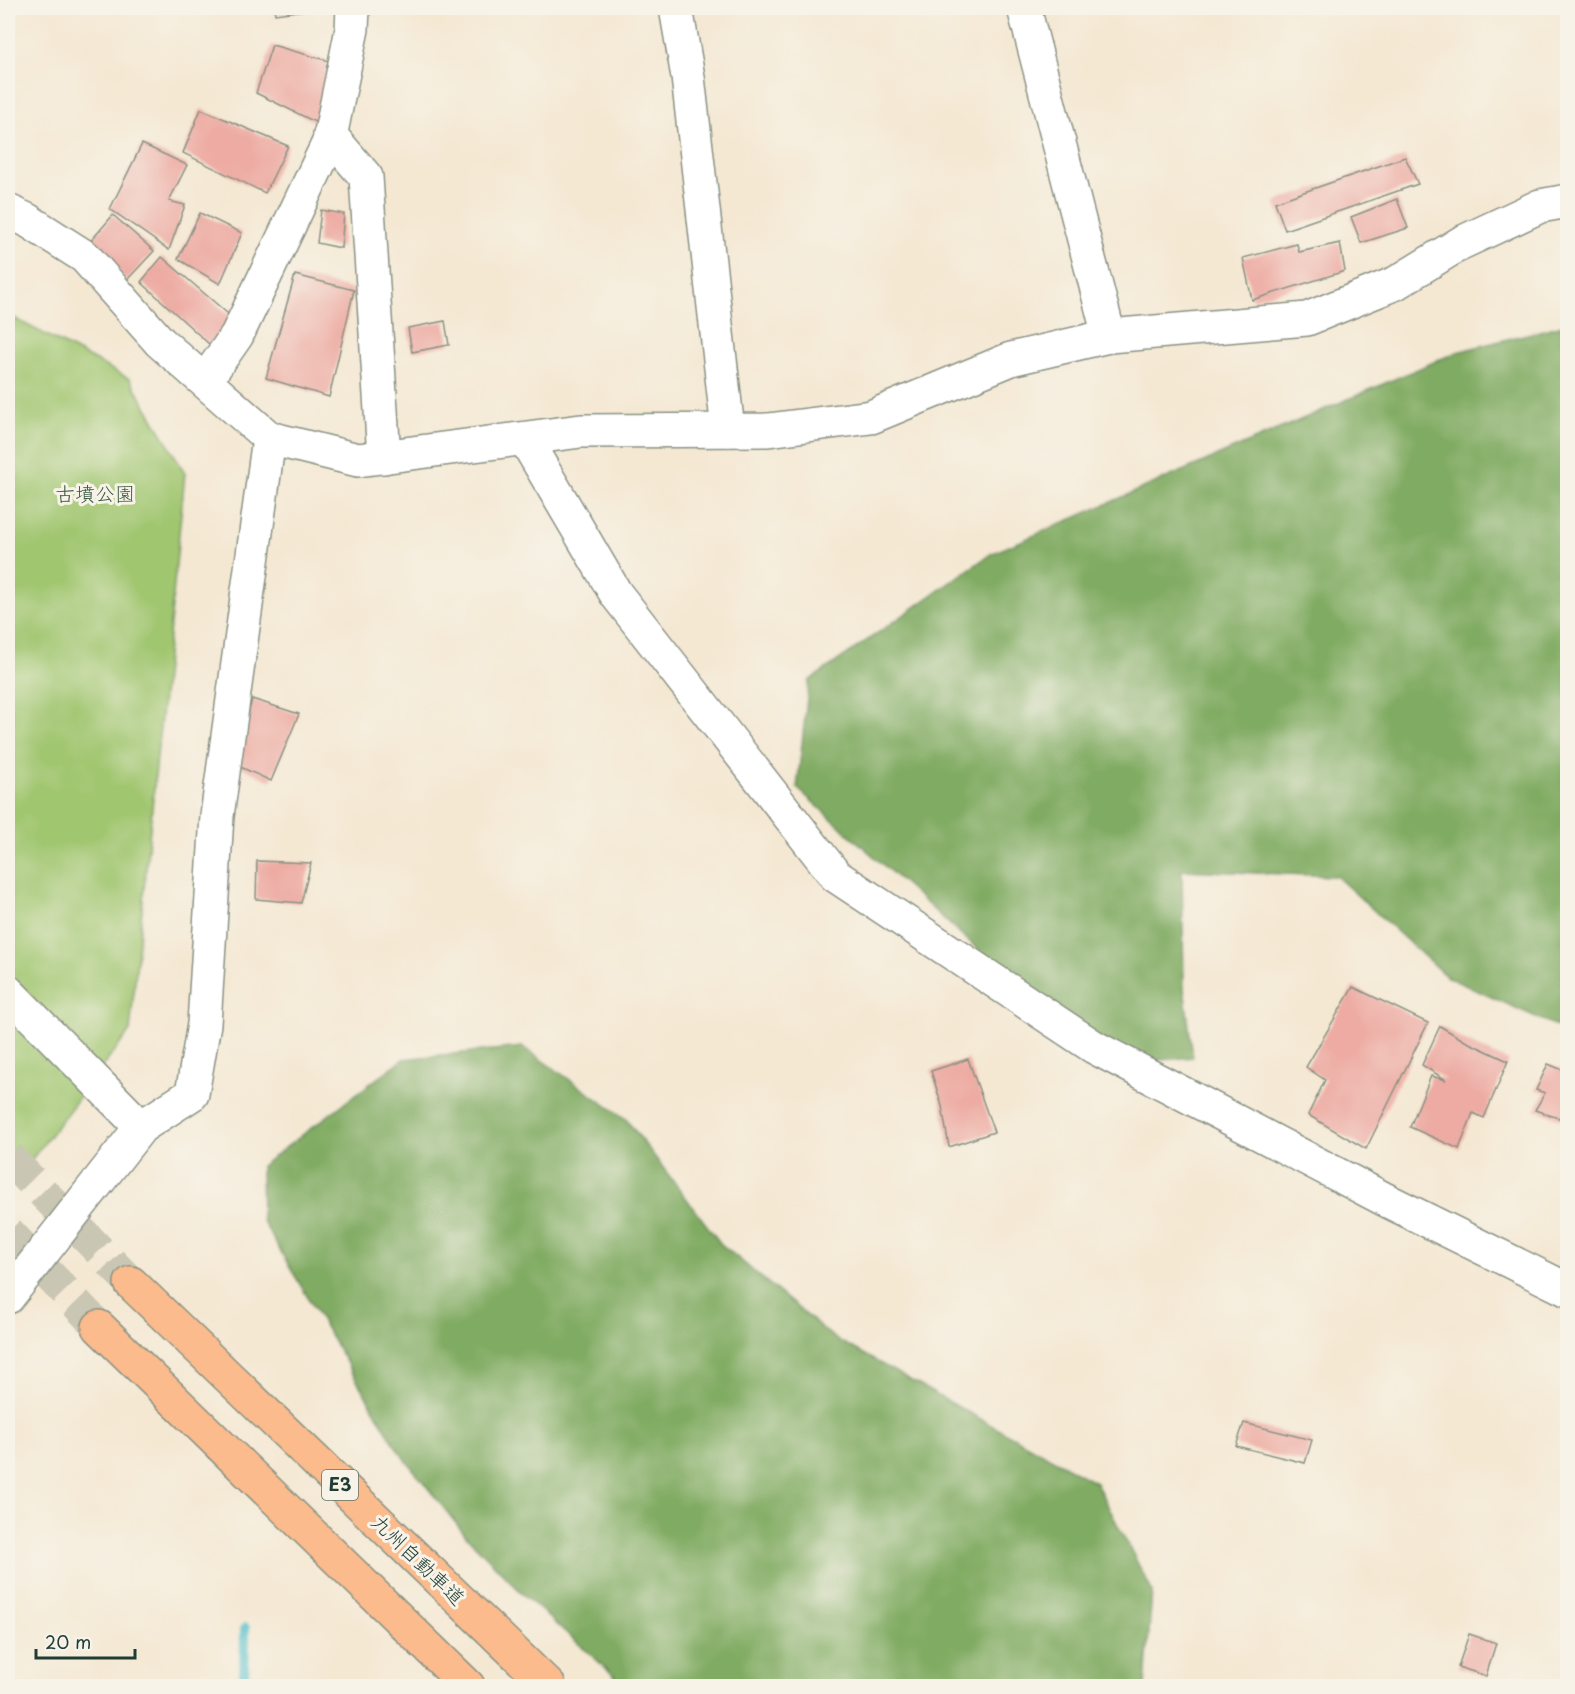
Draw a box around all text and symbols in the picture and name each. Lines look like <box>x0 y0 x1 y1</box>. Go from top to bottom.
park label: 古墳公園 <box>55 478 135 508</box>
road number: E3 <box>322 1470 358 1500</box>
street label: 九州自動車道 <box>365 1507 472 1612</box>
scale bar <box>36 1622 135 1660</box>
text: 20 m <box>45 1628 91 1655</box>

